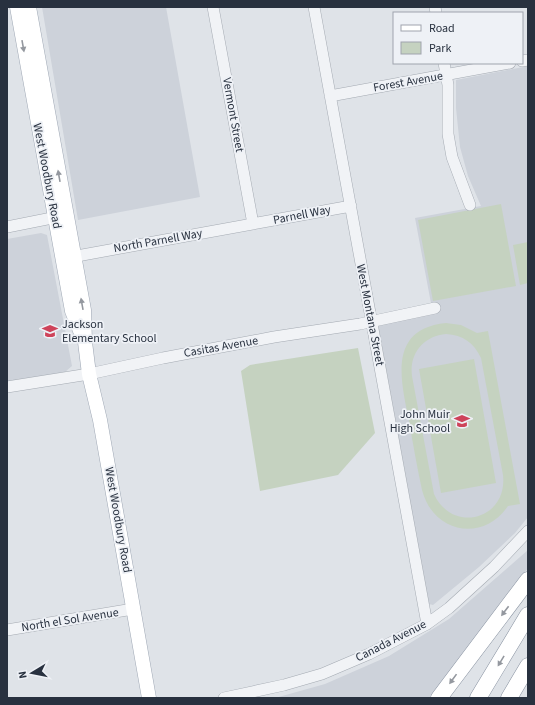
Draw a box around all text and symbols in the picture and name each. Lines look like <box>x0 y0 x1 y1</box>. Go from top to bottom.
legend <box>393 12 523 64</box>
text: Road <box>429 20 455 37</box>
one-way arrow <box>20 39 26 52</box>
text: Park <box>429 40 451 57</box>
street label: Forest Avenue <box>372 68 444 96</box>
street label: Vermont Street <box>218 76 248 154</box>
street label: West Woodbury Road <box>28 122 66 230</box>
one-way arrow <box>56 170 62 182</box>
street label: Parnell Way <box>272 201 333 229</box>
street label: North Parnell Way <box>112 225 204 257</box>
street label: West Montana Street <box>352 263 388 367</box>
one-way arrow <box>79 297 85 310</box>
place label: Jackson Elementary School <box>62 316 157 347</box>
school or university icon: Jackson Elementary School <box>41 322 59 340</box>
street label: Casitas Avenue <box>183 332 260 362</box>
place label: John Muir High School <box>390 406 451 437</box>
school or university icon: John Muir High School <box>453 412 471 430</box>
street label: West Woodbury Road <box>100 466 136 574</box>
street label: North el Sol Avenue <box>20 604 120 636</box>
one-way arrow <box>501 605 509 616</box>
street label: Canada Avenue <box>353 616 429 666</box>
north arrow <box>12 653 52 693</box>
one-way arrow <box>497 655 504 667</box>
text: N <box>15 670 31 680</box>
one-way arrow <box>449 673 457 684</box>

